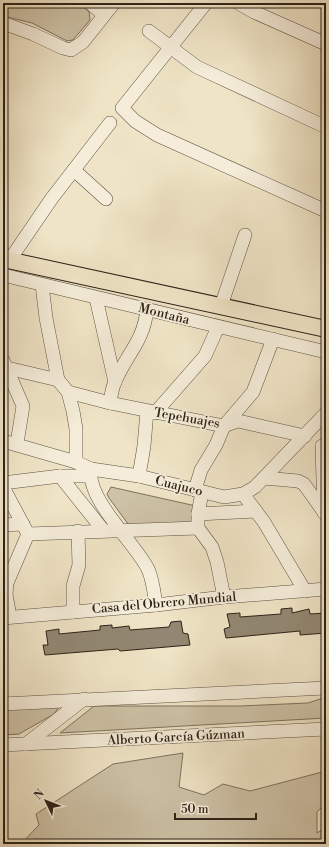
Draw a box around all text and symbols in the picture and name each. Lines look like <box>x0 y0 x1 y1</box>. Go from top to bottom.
street label: Montaña <box>137 300 192 328</box>
street label: Tepehuajes <box>153 404 222 432</box>
street label: Cuajuco <box>154 472 204 500</box>
street label: Casa del Obrero Mundial <box>91 589 237 617</box>
street label: Alberto García Gúzman <box>106 725 245 749</box>
north arrow <box>26 781 66 821</box>
text: N <box>31 787 48 803</box>
scale bar <box>175 795 256 821</box>
text: 50 m <box>181 802 209 817</box>

